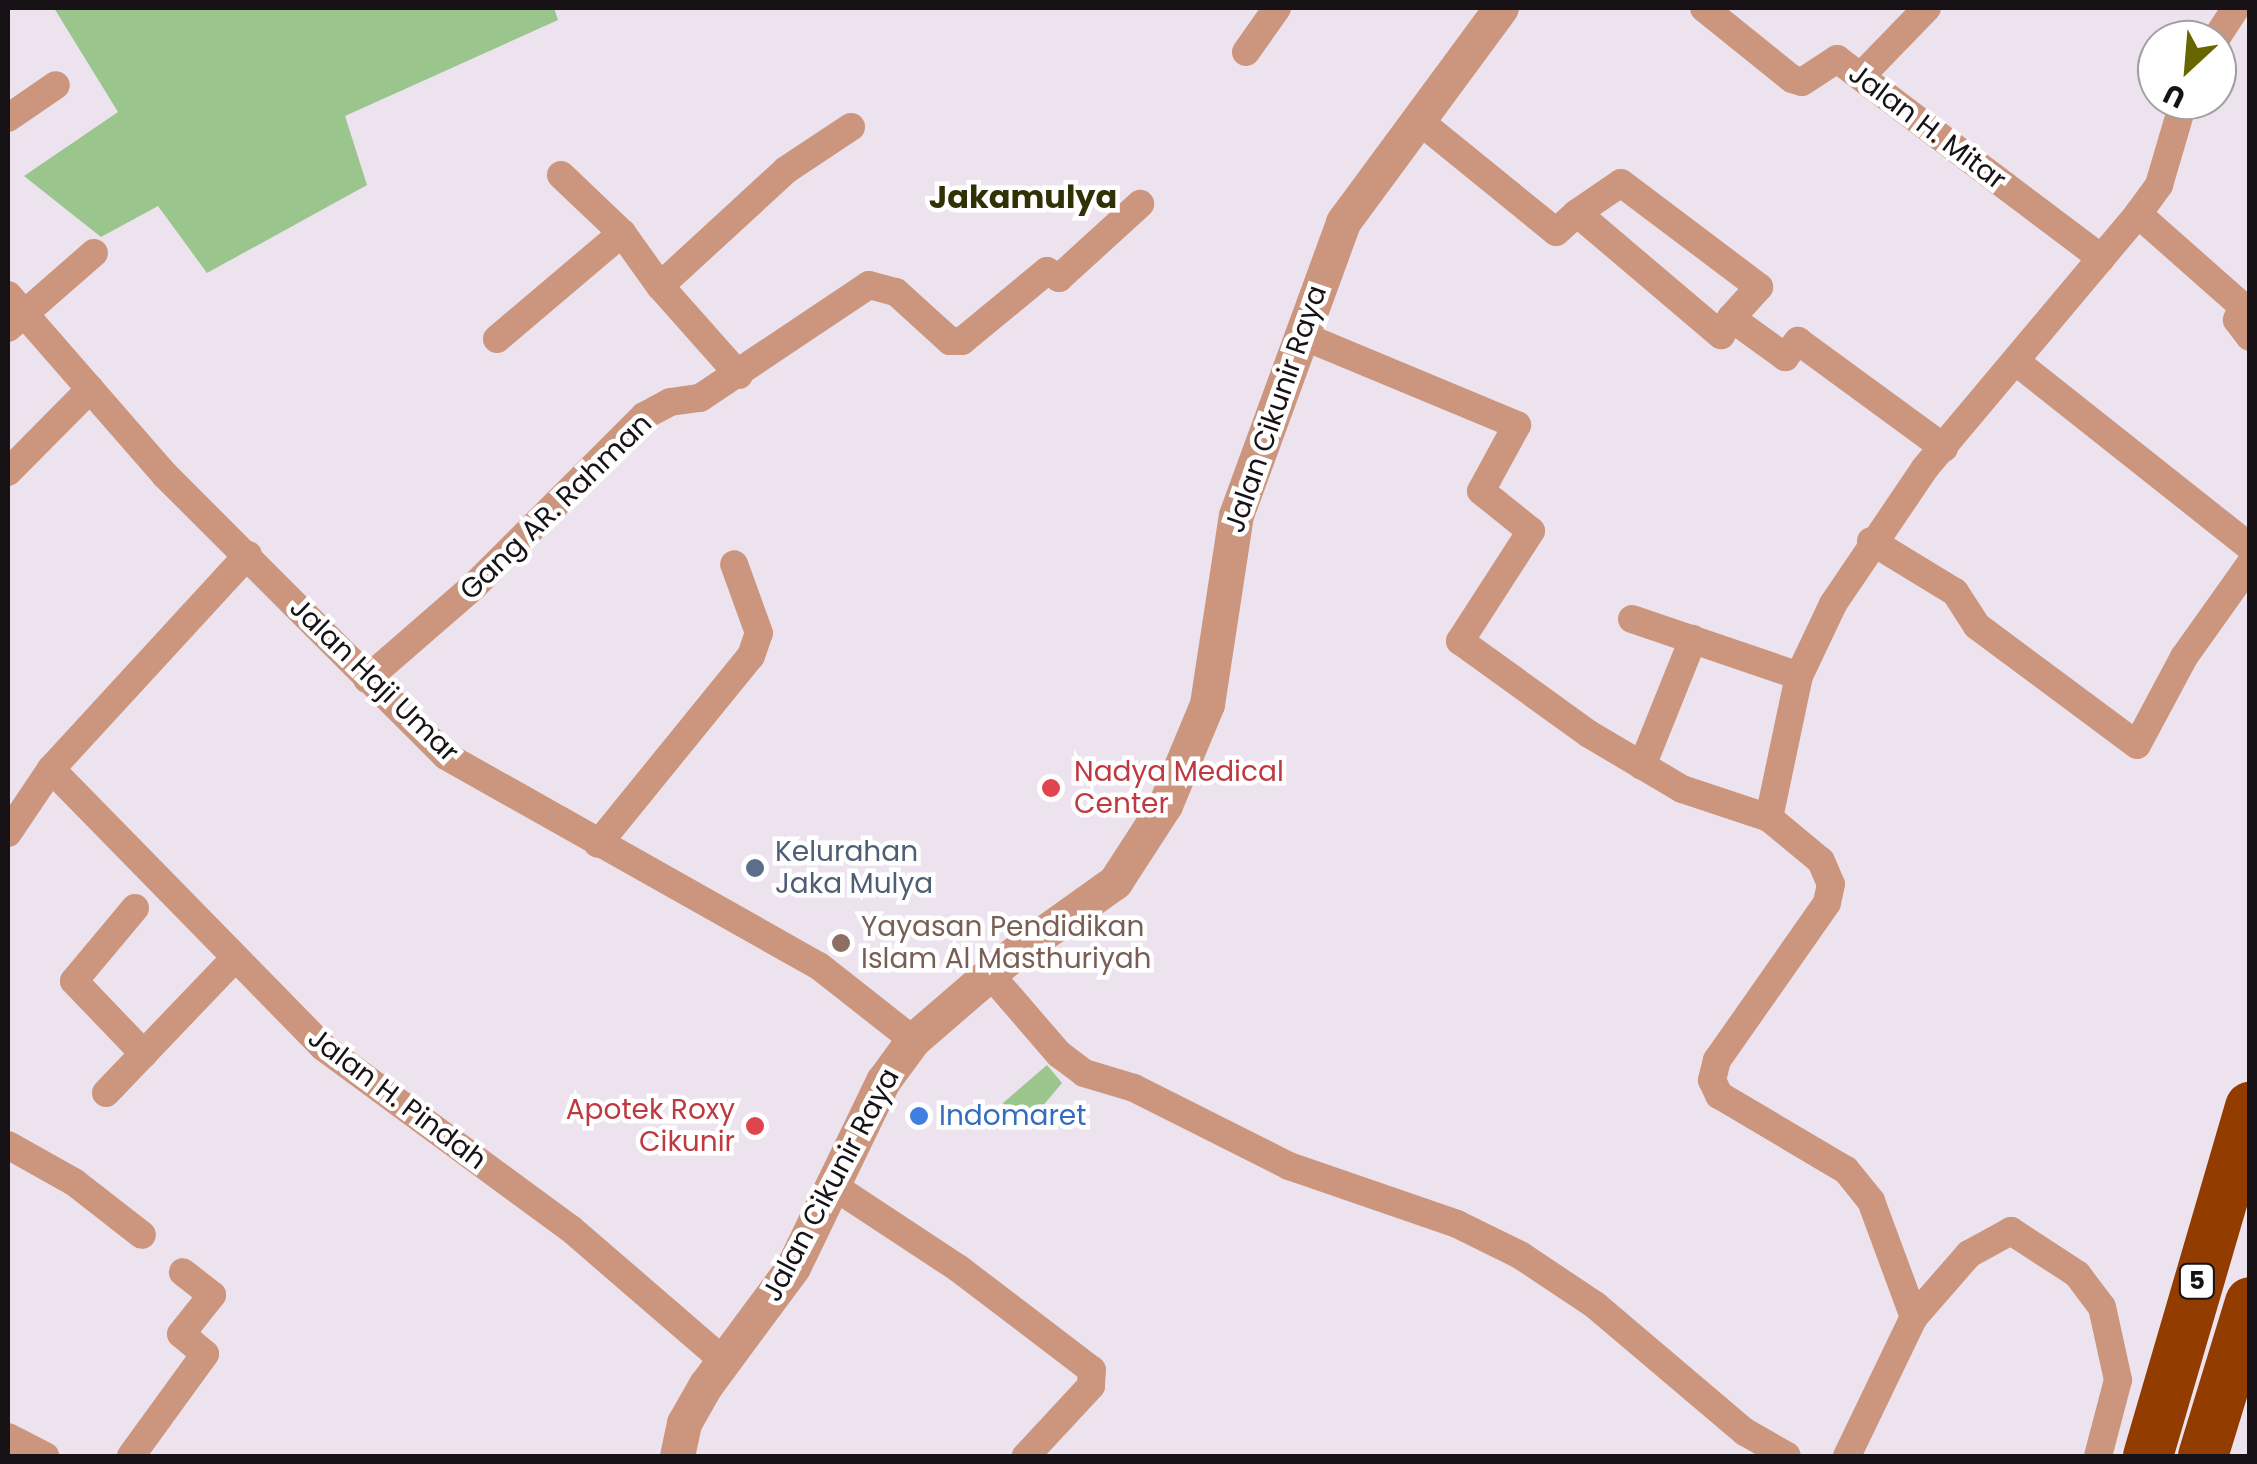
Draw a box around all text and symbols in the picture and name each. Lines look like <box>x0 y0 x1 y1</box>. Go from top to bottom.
north arrow <box>2137 20 2237 120</box>
street label: Jalan H. Mitar <box>1842 57 2012 197</box>
text: U <box>2157 74 2192 117</box>
district label: Jakamulya <box>929 178 1117 216</box>
street label: Jalan Cikunir Raya <box>1218 281 1334 537</box>
street label: Gang AR. Rahman <box>453 407 659 607</box>
street label: Jalan Haji Umar <box>283 591 465 769</box>
place label: Nadya Medical Center <box>1074 755 1284 821</box>
marker: Nadya Medical Center <box>1038 775 1064 801</box>
place label: Kelurahan Jaka Mulya <box>775 835 933 901</box>
marker: Kelurahan Jaka Mulya <box>744 857 766 879</box>
place label: Yayasan Pendidikan Islam Al Masthuriyah <box>861 910 1151 976</box>
marker: Yayasan Pendidikan Islam Al Masthuriyah <box>830 932 852 954</box>
street label: Jalan H. Pindah <box>301 1021 493 1177</box>
street label: Jalan Cikunir Raya <box>755 1063 907 1307</box>
place label: Apotek Roxy Cikunir <box>566 1093 735 1159</box>
place label: Indomaret <box>939 1099 1086 1133</box>
marker: Indomaret <box>908 1105 930 1127</box>
marker: Apotek Roxy Cikunir <box>744 1115 766 1137</box>
road number: 5 <box>2177 1261 2217 1301</box>

